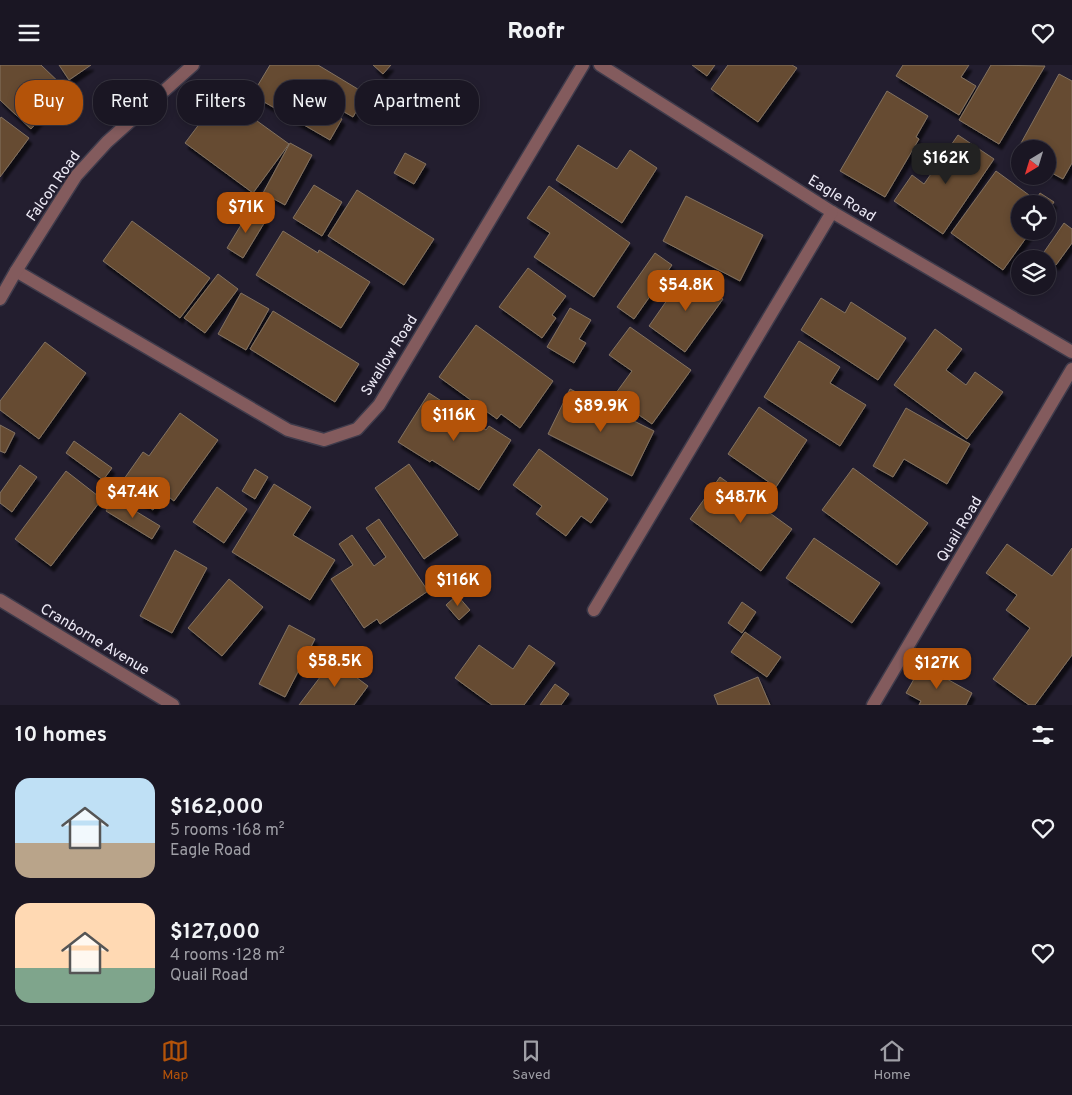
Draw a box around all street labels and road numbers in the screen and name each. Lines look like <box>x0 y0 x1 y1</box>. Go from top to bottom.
street label: Falcon Road <box>23 148 85 226</box>
street label: Eagle Road <box>804 172 879 227</box>
street label: Swallow Road <box>358 312 423 400</box>
street label: Quail Road <box>933 493 987 566</box>
street label: Cranborne Avenue <box>36 600 152 680</box>

